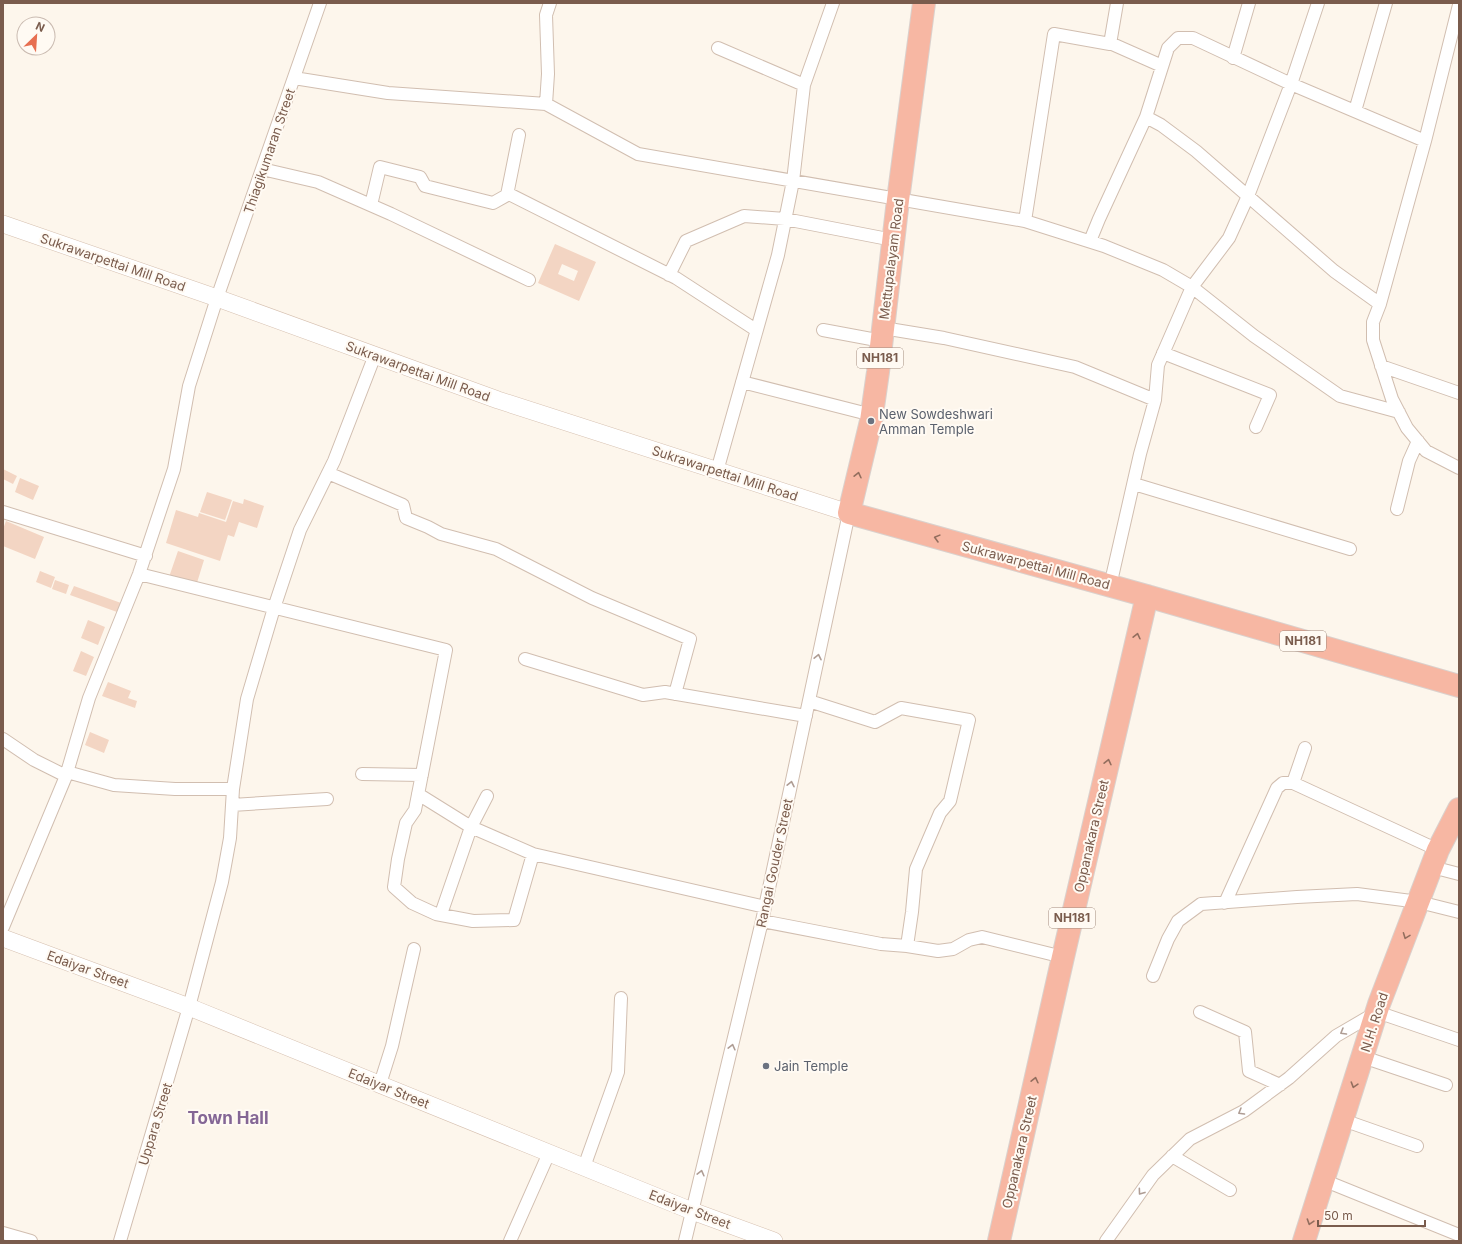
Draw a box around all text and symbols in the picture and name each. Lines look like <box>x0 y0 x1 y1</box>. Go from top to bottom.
north arrow <box>16 16 56 56</box>
text: N <box>33 19 47 35</box>
street label: Thiagikumaran Street <box>240 86 298 216</box>
street label: Mettupalayam Road <box>876 198 906 320</box>
street label: Sukrawarpettai Mill Road <box>38 230 188 294</box>
street label: Sukrawarpettai Mill Road <box>344 337 492 405</box>
road number: NH181 <box>857 348 903 368</box>
place label: New Sowdeshwari Amman Temple <box>879 406 993 437</box>
marker: New Sowdeshwari Amman Temple <box>866 416 876 426</box>
street label: Sukrawarpettai Mill Road <box>650 442 800 504</box>
one-way arrow <box>853 472 862 479</box>
one-way arrow <box>934 534 941 543</box>
street label: Sukrawarpettai Mill Road <box>960 538 1112 592</box>
road number: NH181 <box>1280 631 1326 651</box>
one-way arrow <box>1133 632 1141 639</box>
one-way arrow <box>814 653 822 660</box>
one-way arrow <box>1103 759 1112 766</box>
street label: Oppanakara Street <box>1070 778 1112 894</box>
one-way arrow <box>787 781 795 787</box>
street label: Rangai Gouder Street <box>753 797 795 929</box>
road number: NH181 <box>1049 908 1095 928</box>
one-way arrow <box>1403 932 1411 939</box>
street label: Edaiyar Street <box>45 947 131 991</box>
street label: N.H. Road <box>1357 990 1391 1054</box>
one-way arrow <box>1340 1027 1347 1035</box>
one-way arrow <box>727 1044 735 1050</box>
place label: Jain Temple <box>774 1058 848 1074</box>
marker: Jain Temple <box>761 1061 771 1071</box>
street label: Edaiyar Street <box>346 1064 432 1112</box>
one-way arrow <box>1030 1077 1039 1084</box>
street label: Uppara Street <box>135 1081 175 1167</box>
one-way arrow <box>1350 1081 1359 1088</box>
street label: Oppanakara Street <box>998 1094 1040 1210</box>
one-way arrow <box>1238 1107 1245 1114</box>
district label: Town Hall <box>187 1108 269 1128</box>
one-way arrow <box>696 1170 704 1176</box>
street label: Edaiyar Street <box>647 1186 733 1232</box>
one-way arrow <box>1139 1187 1146 1194</box>
scale bar <box>1318 1202 1425 1228</box>
text: 50 m <box>1324 1208 1353 1223</box>
one-way arrow <box>1306 1218 1315 1225</box>

